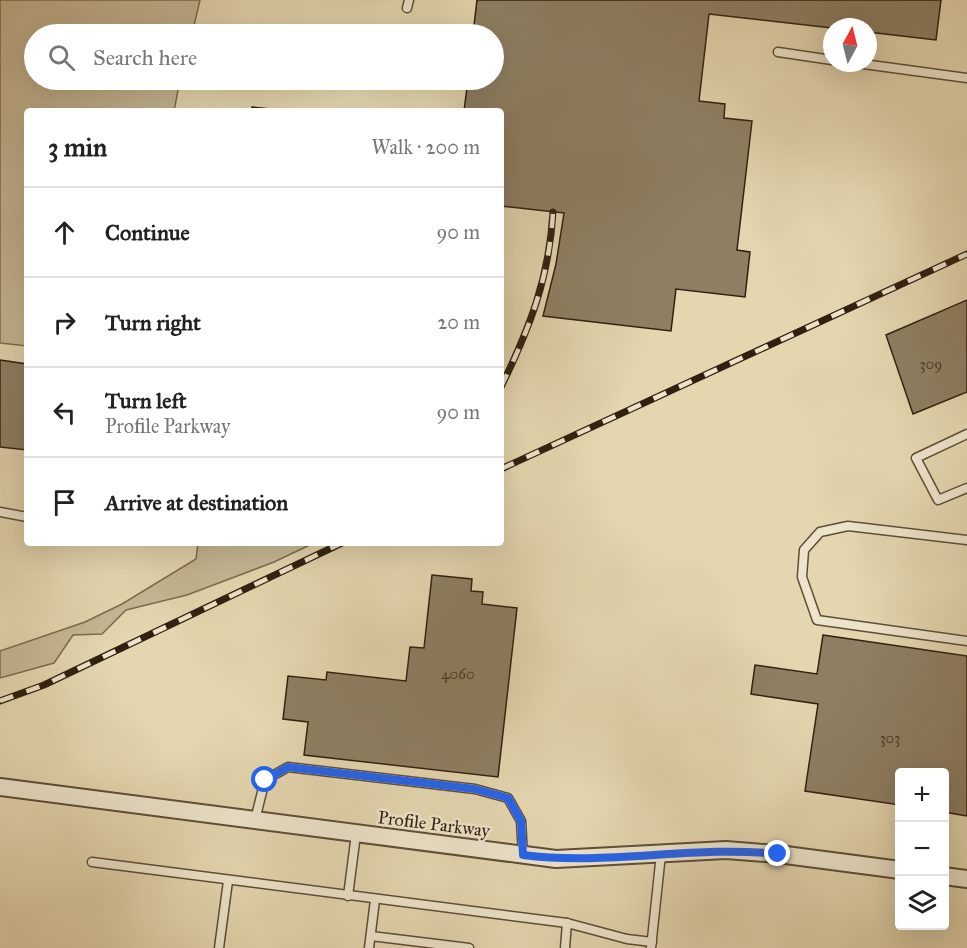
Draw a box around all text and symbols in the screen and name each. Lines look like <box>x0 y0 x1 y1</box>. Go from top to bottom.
north arrow <box>823 18 877 72</box>
search box <box>24 24 504 90</box>
icon: search <box>45 41 78 74</box>
text: Search here <box>93 44 197 71</box>
text: 3 min <box>48 131 107 163</box>
text: Walk · 200 m <box>372 135 480 159</box>
icon: ahead <box>48 216 81 249</box>
text: Continue <box>105 219 190 246</box>
text: 90 m <box>437 220 480 244</box>
icon: right <box>48 306 81 339</box>
text: Turn right <box>105 309 201 336</box>
text: 20 m <box>437 310 480 334</box>
house number: 309 <box>920 355 942 373</box>
text: Turn left <box>105 387 187 414</box>
icon: left <box>48 396 81 429</box>
text: 90 m <box>437 400 480 424</box>
text: Profile Parkway <box>105 414 230 438</box>
icon: arrive <box>48 486 81 519</box>
text: Arrive at destination <box>105 489 288 516</box>
house number: 4060 <box>441 665 475 683</box>
house number: 303 <box>880 729 900 747</box>
route start <box>251 766 277 792</box>
map controls <box>895 768 949 930</box>
button: + <box>895 768 949 822</box>
street label: Profile Parkway <box>377 806 492 842</box>
button: − <box>895 822 949 876</box>
route end <box>764 840 790 866</box>
button: layers <box>895 876 949 930</box>

